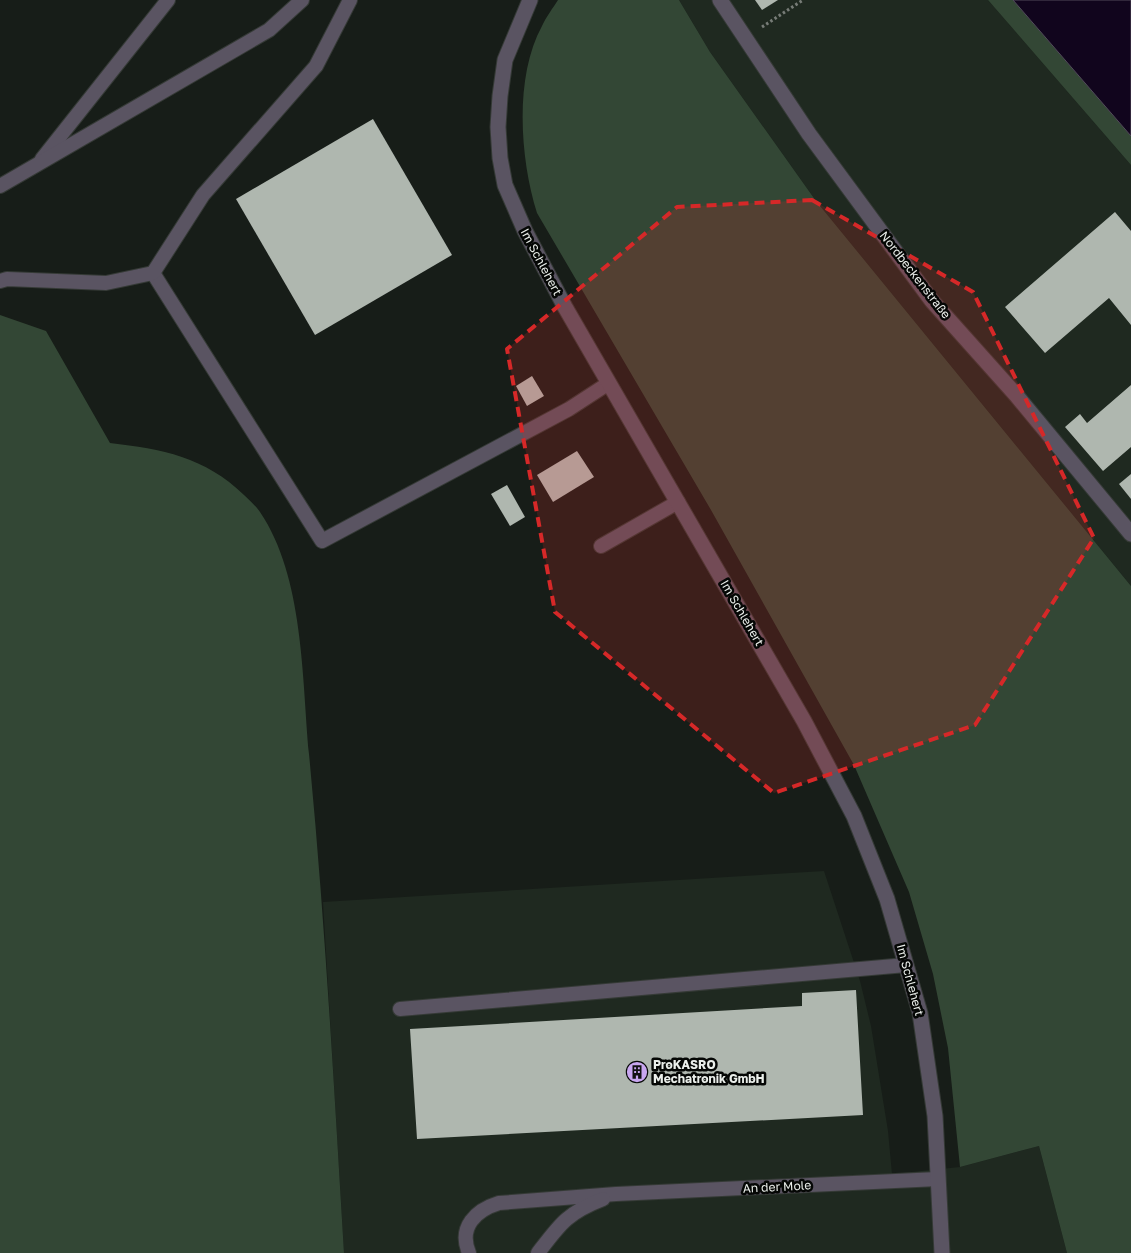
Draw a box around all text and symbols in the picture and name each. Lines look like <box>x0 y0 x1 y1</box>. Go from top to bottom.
street label: Im Schlehert <box>518 226 565 298</box>
street label: Nordbeckenstraße <box>877 228 954 321</box>
street label: Im Schlehert <box>718 577 767 649</box>
street label: Im Schlehert <box>894 942 927 1018</box>
place label: ProKASRO Mechatronik GmbH <box>653 1057 765 1086</box>
building icon: ProKASRO Mechatronik GmbH <box>625 1060 649 1084</box>
street label: An der Mole <box>742 1177 812 1196</box>

